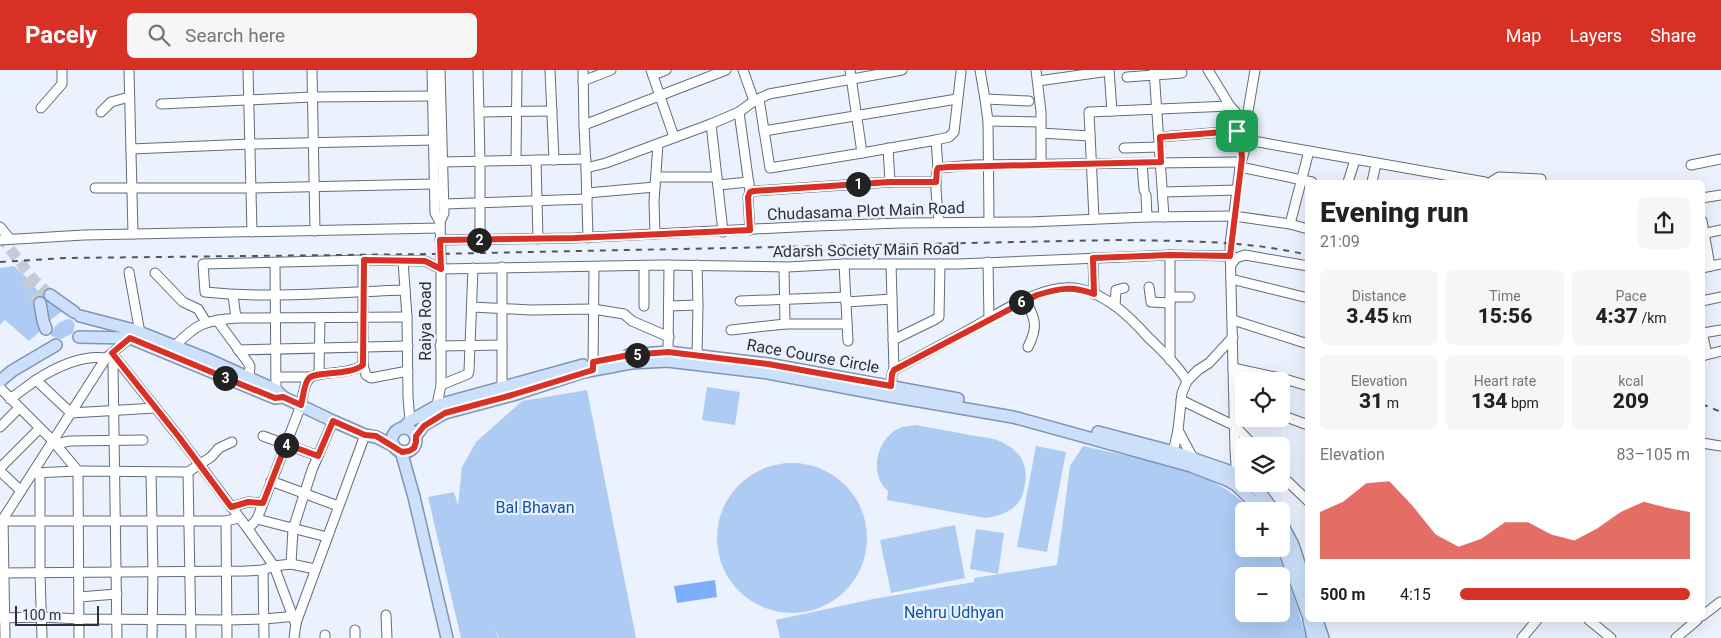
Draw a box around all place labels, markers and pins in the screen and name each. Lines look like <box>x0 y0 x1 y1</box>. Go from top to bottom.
pin <box>1216 110 1258 152</box>
pin: 1 <box>846 172 870 196</box>
pin: 2 <box>466 228 492 252</box>
pin: 6 <box>1008 290 1034 314</box>
pin: 5 <box>624 342 650 368</box>
pin: 3 <box>212 366 238 390</box>
pin: 4 <box>274 432 298 458</box>

